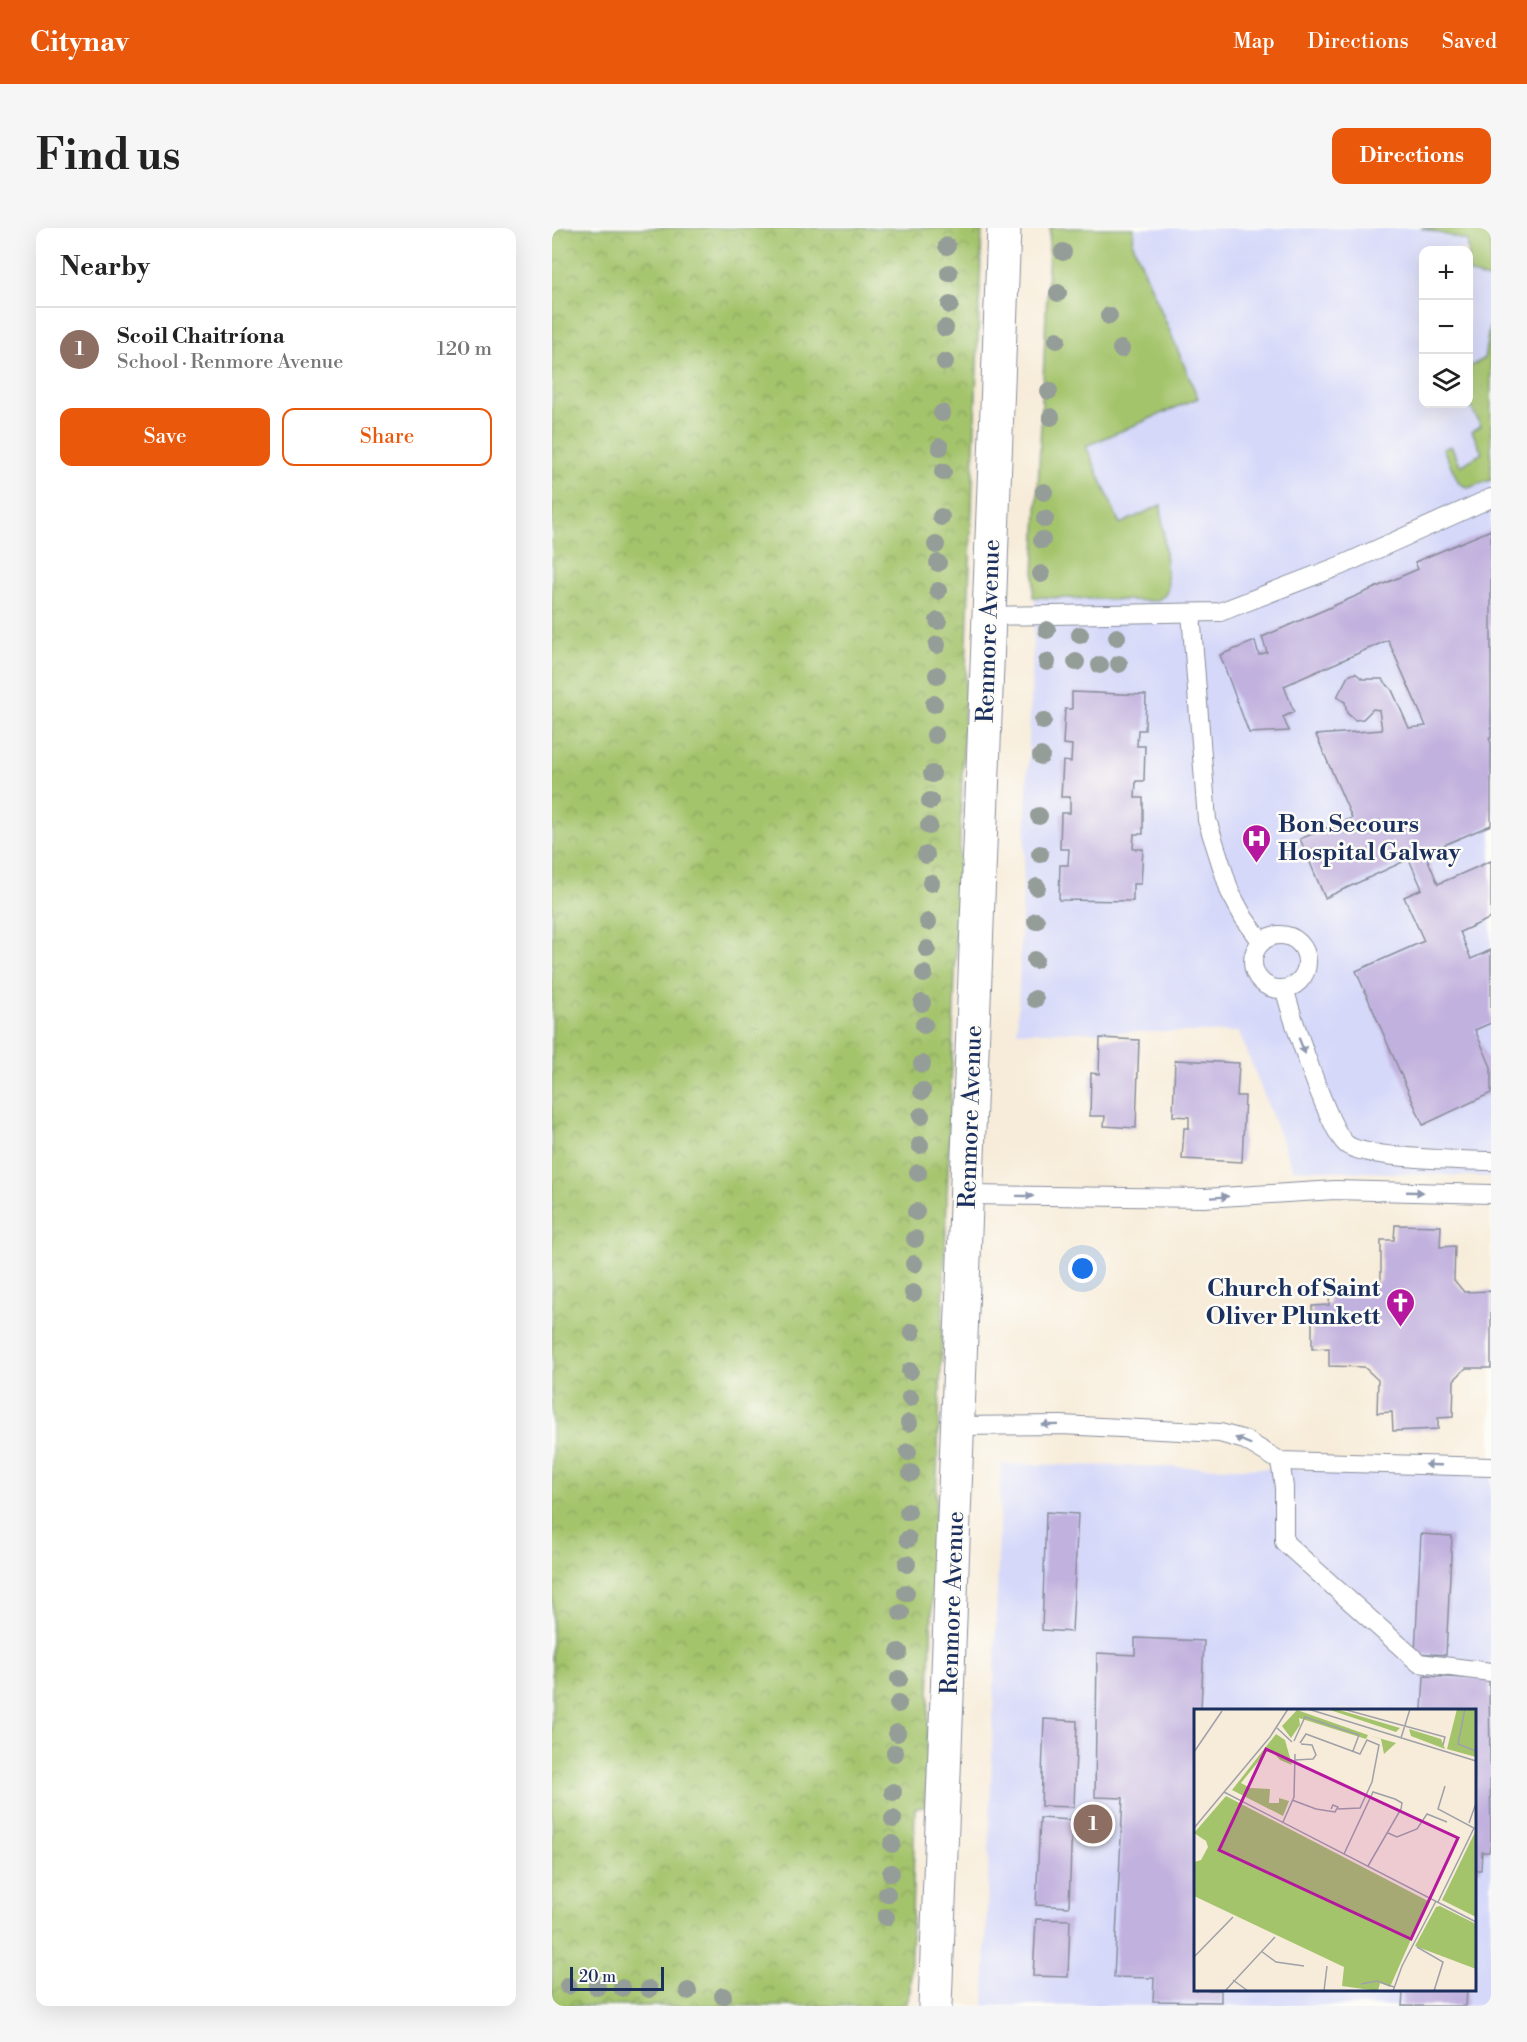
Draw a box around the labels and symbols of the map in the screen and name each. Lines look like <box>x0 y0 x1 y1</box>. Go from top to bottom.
street label: Renmore Avenue <box>971 539 1007 723</box>
place label: Bon Secours Hospital Galway <box>1278 810 1462 868</box>
hospital icon: Bon Secours Hospital Galway <box>1241 822 1273 864</box>
street label: Renmore Avenue <box>953 1025 989 1209</box>
one-way arrow <box>1298 1037 1307 1055</box>
one-way arrow <box>1405 1187 1424 1197</box>
one-way arrow <box>1015 1191 1034 1201</box>
one-way arrow <box>1210 1192 1229 1202</box>
your location <box>1068 1254 1097 1283</box>
place label: Church of Saint Oliver Plunkett <box>1206 1274 1380 1332</box>
church icon: Church of Saint Oliver Plunkett <box>1385 1286 1417 1328</box>
one-way arrow <box>1041 1420 1060 1430</box>
one-way arrow <box>1234 1436 1252 1446</box>
one-way arrow <box>1423 1461 1442 1470</box>
street label: Renmore Avenue <box>935 1511 971 1695</box>
inset map <box>1194 1709 1476 1991</box>
pin: 1 <box>1074 1802 1112 1846</box>
scale bar <box>570 1964 664 1992</box>

